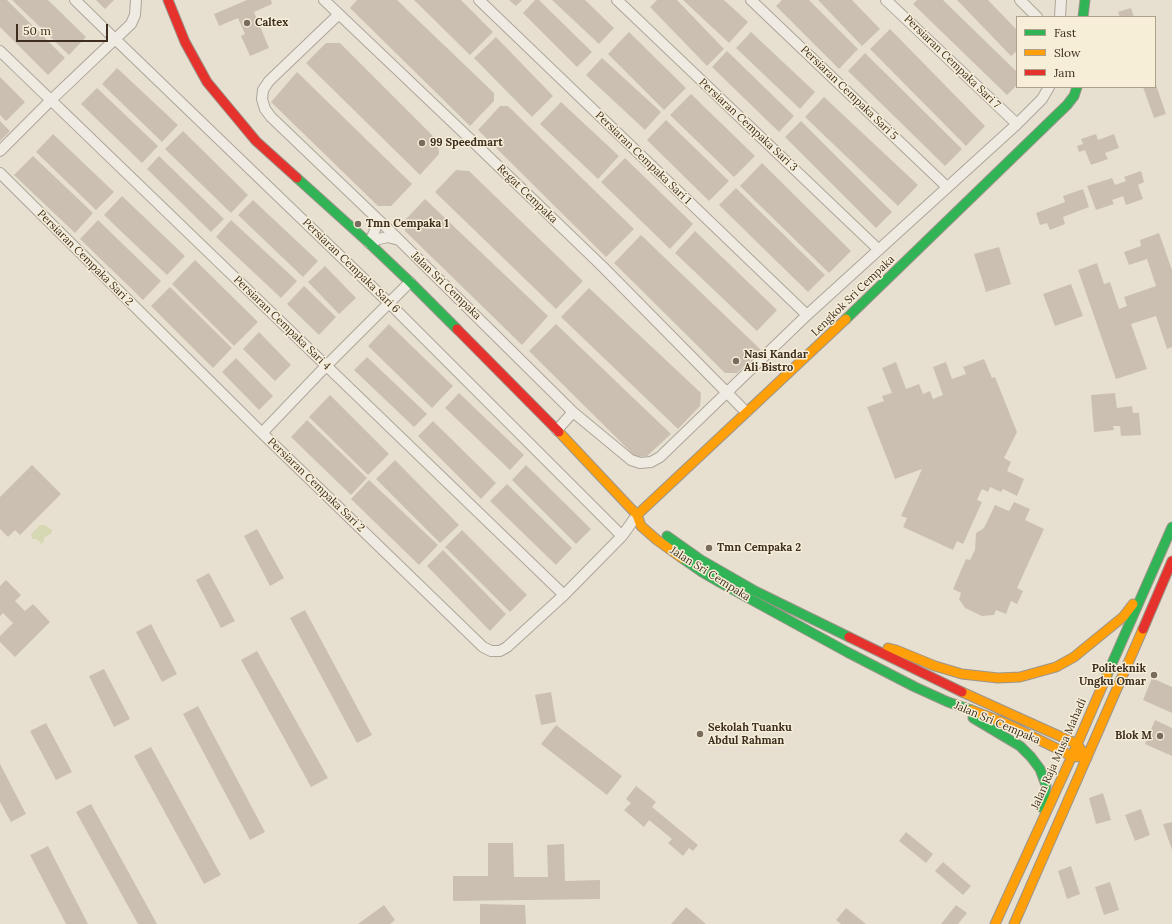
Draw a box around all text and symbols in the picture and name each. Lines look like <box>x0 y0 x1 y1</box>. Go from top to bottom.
street label: Persiaran Cempaka Sari 7 <box>901 12 1003 112</box>
scale bar <box>18 16 110 42</box>
place label: Caltex <box>255 16 288 30</box>
legend <box>1016 16 1156 88</box>
marker: Caltex <box>242 18 252 28</box>
text: 50 m <box>23 23 51 38</box>
text: Fast <box>1054 25 1077 40</box>
street label: Persiaran Cempaka Sari 5 <box>798 43 900 143</box>
text: Slow <box>1054 45 1081 60</box>
text: Jam <box>1054 65 1075 80</box>
street label: Persiaran Cempaka Sari 3 <box>696 76 800 174</box>
street label: Persiaran Cempaka Sari 1 <box>592 109 694 207</box>
place label: 99 Speedmart <box>430 136 503 150</box>
marker: 99 Speedmart <box>417 138 427 148</box>
street label: Regat Cempaka <box>494 162 560 226</box>
street label: Persiaran Cempaka Sari 2 <box>34 207 136 309</box>
street label: Persiaran Cempaka Sari 6 <box>300 216 402 316</box>
place label: Tmn Cempaka 1 <box>366 217 449 231</box>
marker: Tmn Cempaka 1 <box>353 219 363 229</box>
street label: Jalan Sri Cempaka <box>408 249 484 323</box>
street label: Lengkok Sri Cempaka <box>809 253 897 339</box>
street label: Persiaran Cempaka Sari 4 <box>231 273 333 373</box>
place label: Nasi Kandar Ali Bistro <box>744 348 808 374</box>
marker: Nasi Kandar Ali Bistro <box>731 356 741 366</box>
street label: Persiaran Cempaka Sari 2 <box>265 435 367 535</box>
place label: Tmn Cempaka 2 <box>717 541 801 555</box>
marker: Tmn Cempaka 2 <box>704 543 714 553</box>
street label: Jalan Sri Cempaka <box>667 544 753 604</box>
place label: Politeknik Ungku Omar <box>1079 662 1146 688</box>
marker: Politeknik Ungku Omar <box>1149 670 1159 680</box>
street label: Jalan Raja Musa Mahadi <box>1029 697 1089 811</box>
street label: Jalan Sri Cempaka <box>952 699 1042 747</box>
place label: Sekolah Tuanku Abdul Rahman <box>708 721 792 747</box>
marker: Sekolah Tuanku Abdul Rahman <box>695 729 705 739</box>
place label: Blok M <box>1115 729 1152 743</box>
marker: Blok M <box>1155 731 1165 741</box>

